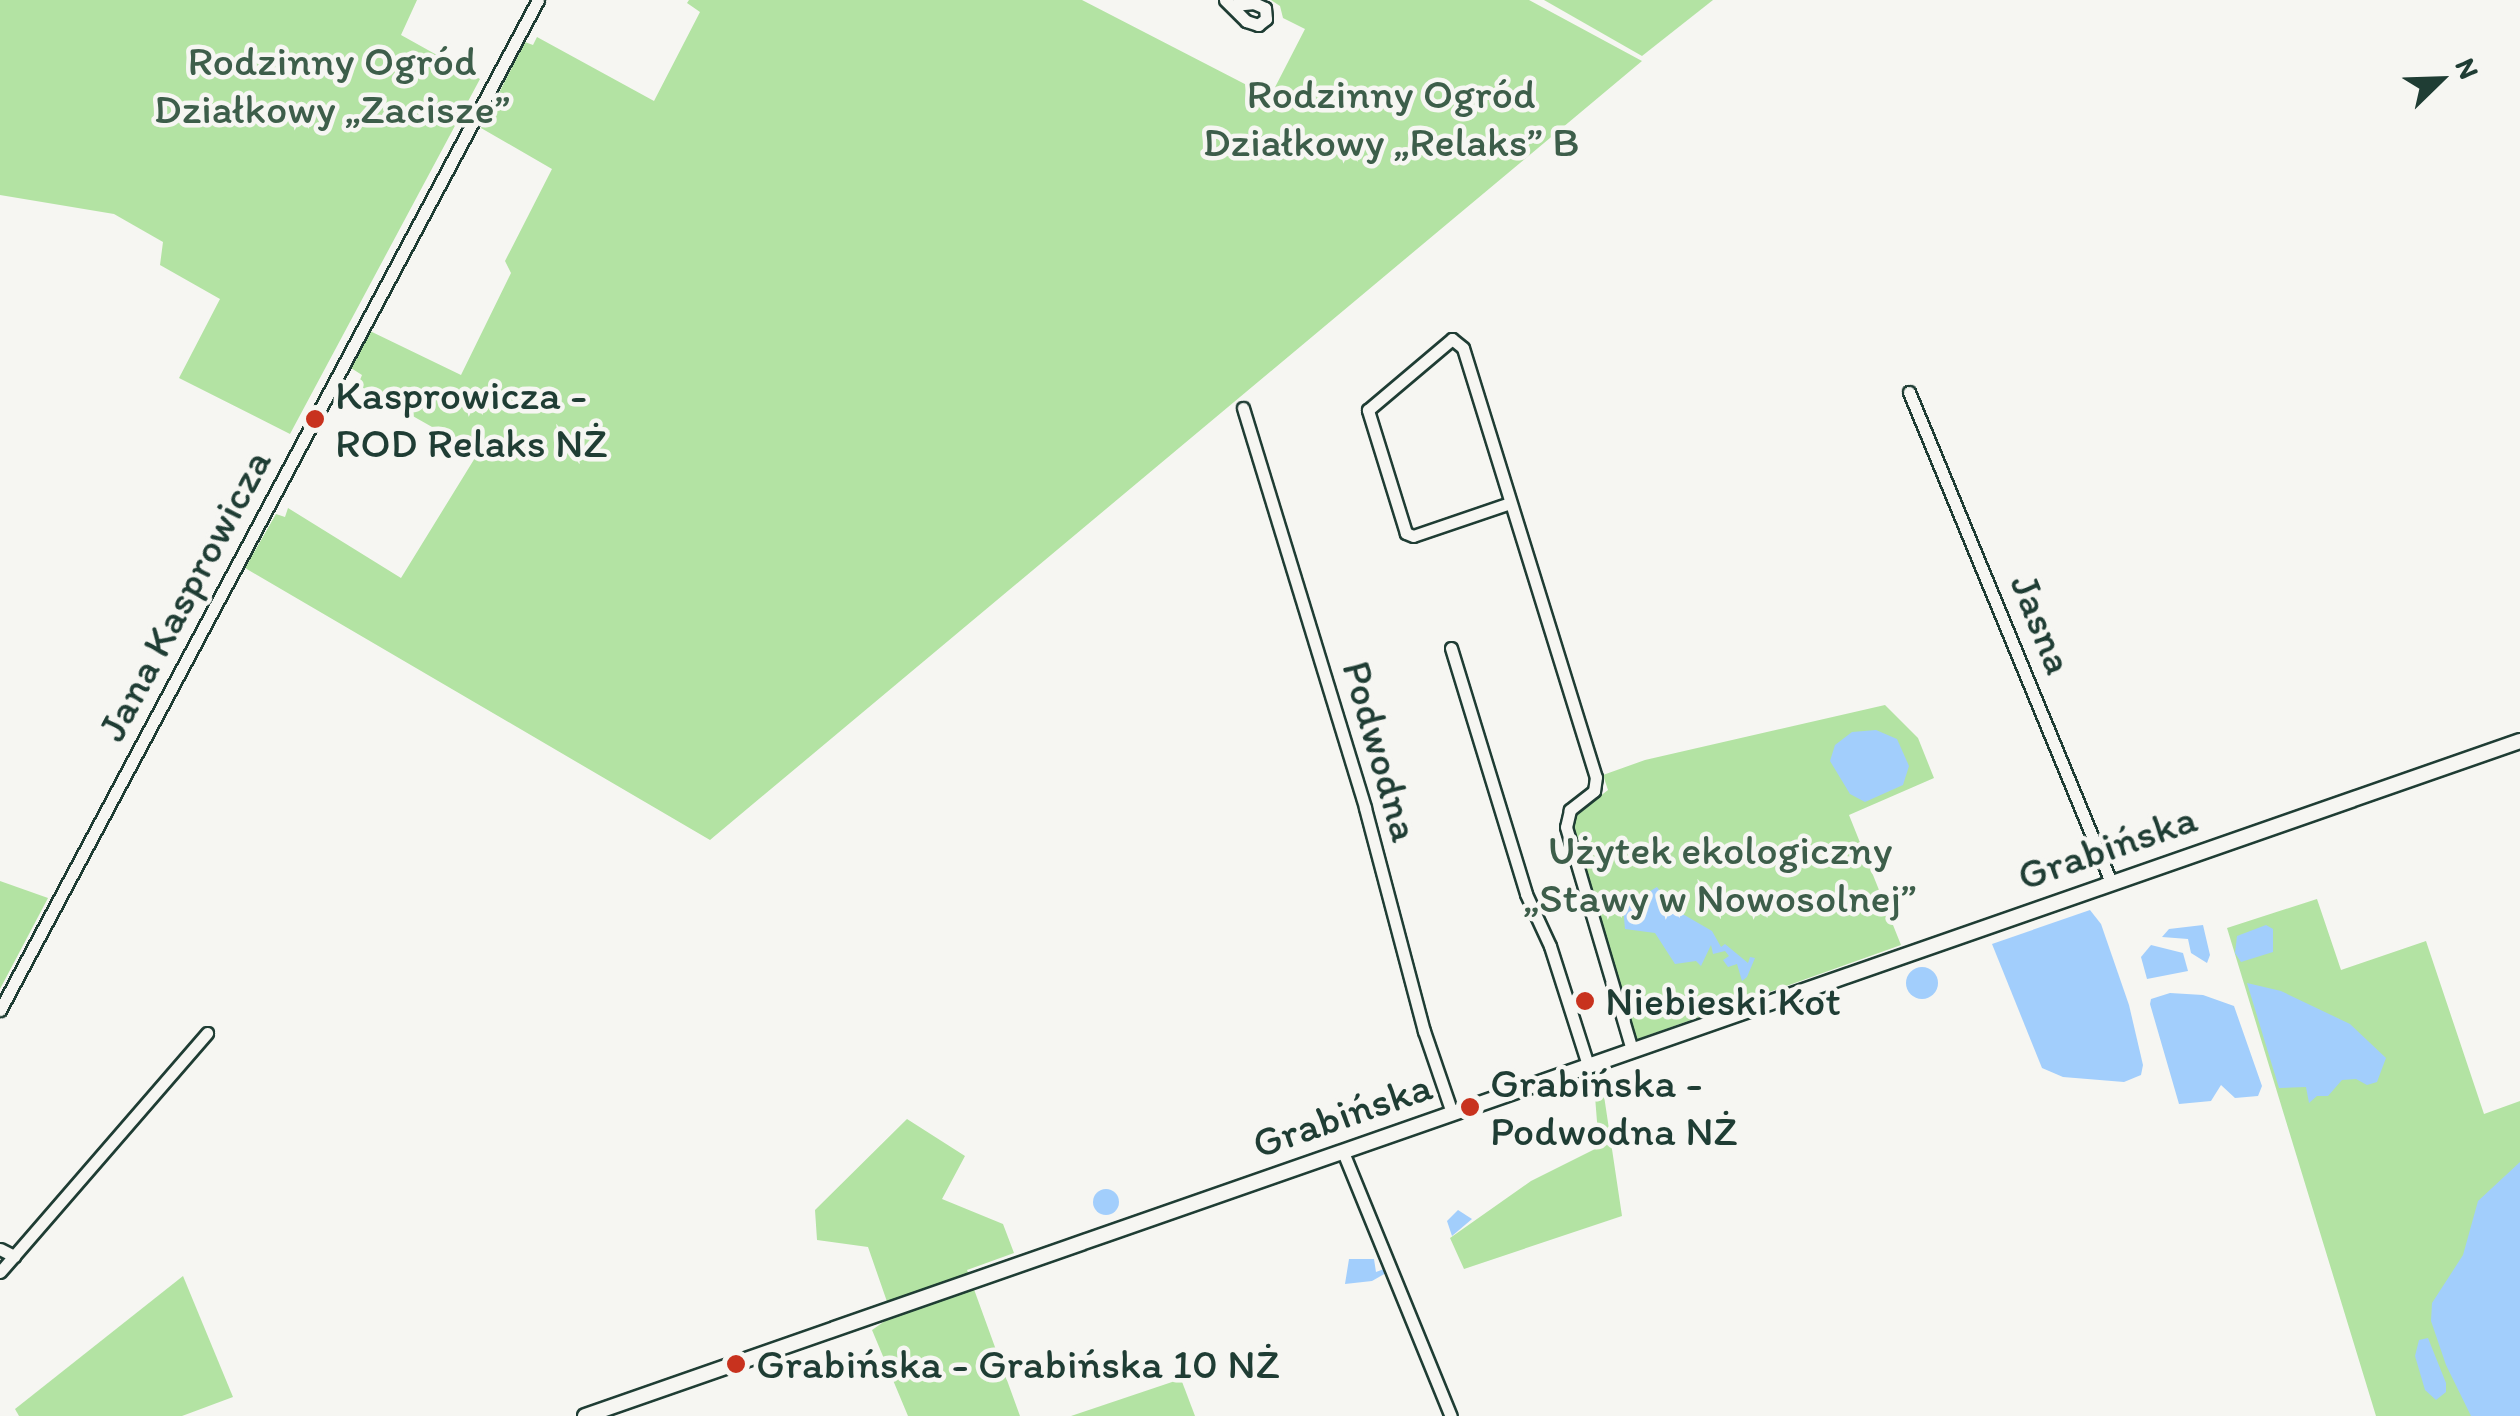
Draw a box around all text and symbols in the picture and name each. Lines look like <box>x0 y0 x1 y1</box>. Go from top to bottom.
north arrow <box>2390 30 2490 130</box>
park label: Rodzinny Ogród Działkowy „Zacisze” <box>154 36 510 134</box>
text: N <box>2448 53 2487 84</box>
park label: Rodzinny Ogród Działkowy „Relaks” B <box>1203 69 1579 168</box>
place label: Kasprowicza - ROD Relaks NŻ <box>335 370 607 468</box>
marker: Kasprowicza - ROD Relaks NŻ <box>304 408 326 430</box>
street label: Jana Kasprowicza <box>86 441 282 749</box>
street label: Jasna <box>1999 567 2085 681</box>
street label: Podwodna <box>1331 655 1431 847</box>
street label: Grabińska <box>2011 793 2203 901</box>
park label: Użytek ekologiczny „Stawy w Nowosolnej” <box>1523 825 1917 924</box>
place label: Niebieski Kot <box>1605 976 1841 1026</box>
marker: Niebieski Kot <box>1574 990 1596 1012</box>
place label: Grabińska - Podwodna NŻ <box>1490 1058 1737 1156</box>
street label: Grabińska <box>1246 1061 1438 1169</box>
marker: Grabińska - Podwodna NŻ <box>1459 1096 1481 1118</box>
place label: Grabińska - Grabińska 10 NŻ <box>756 1339 1281 1389</box>
marker: Grabińska - Grabińska 10 NŻ <box>725 1353 747 1375</box>

